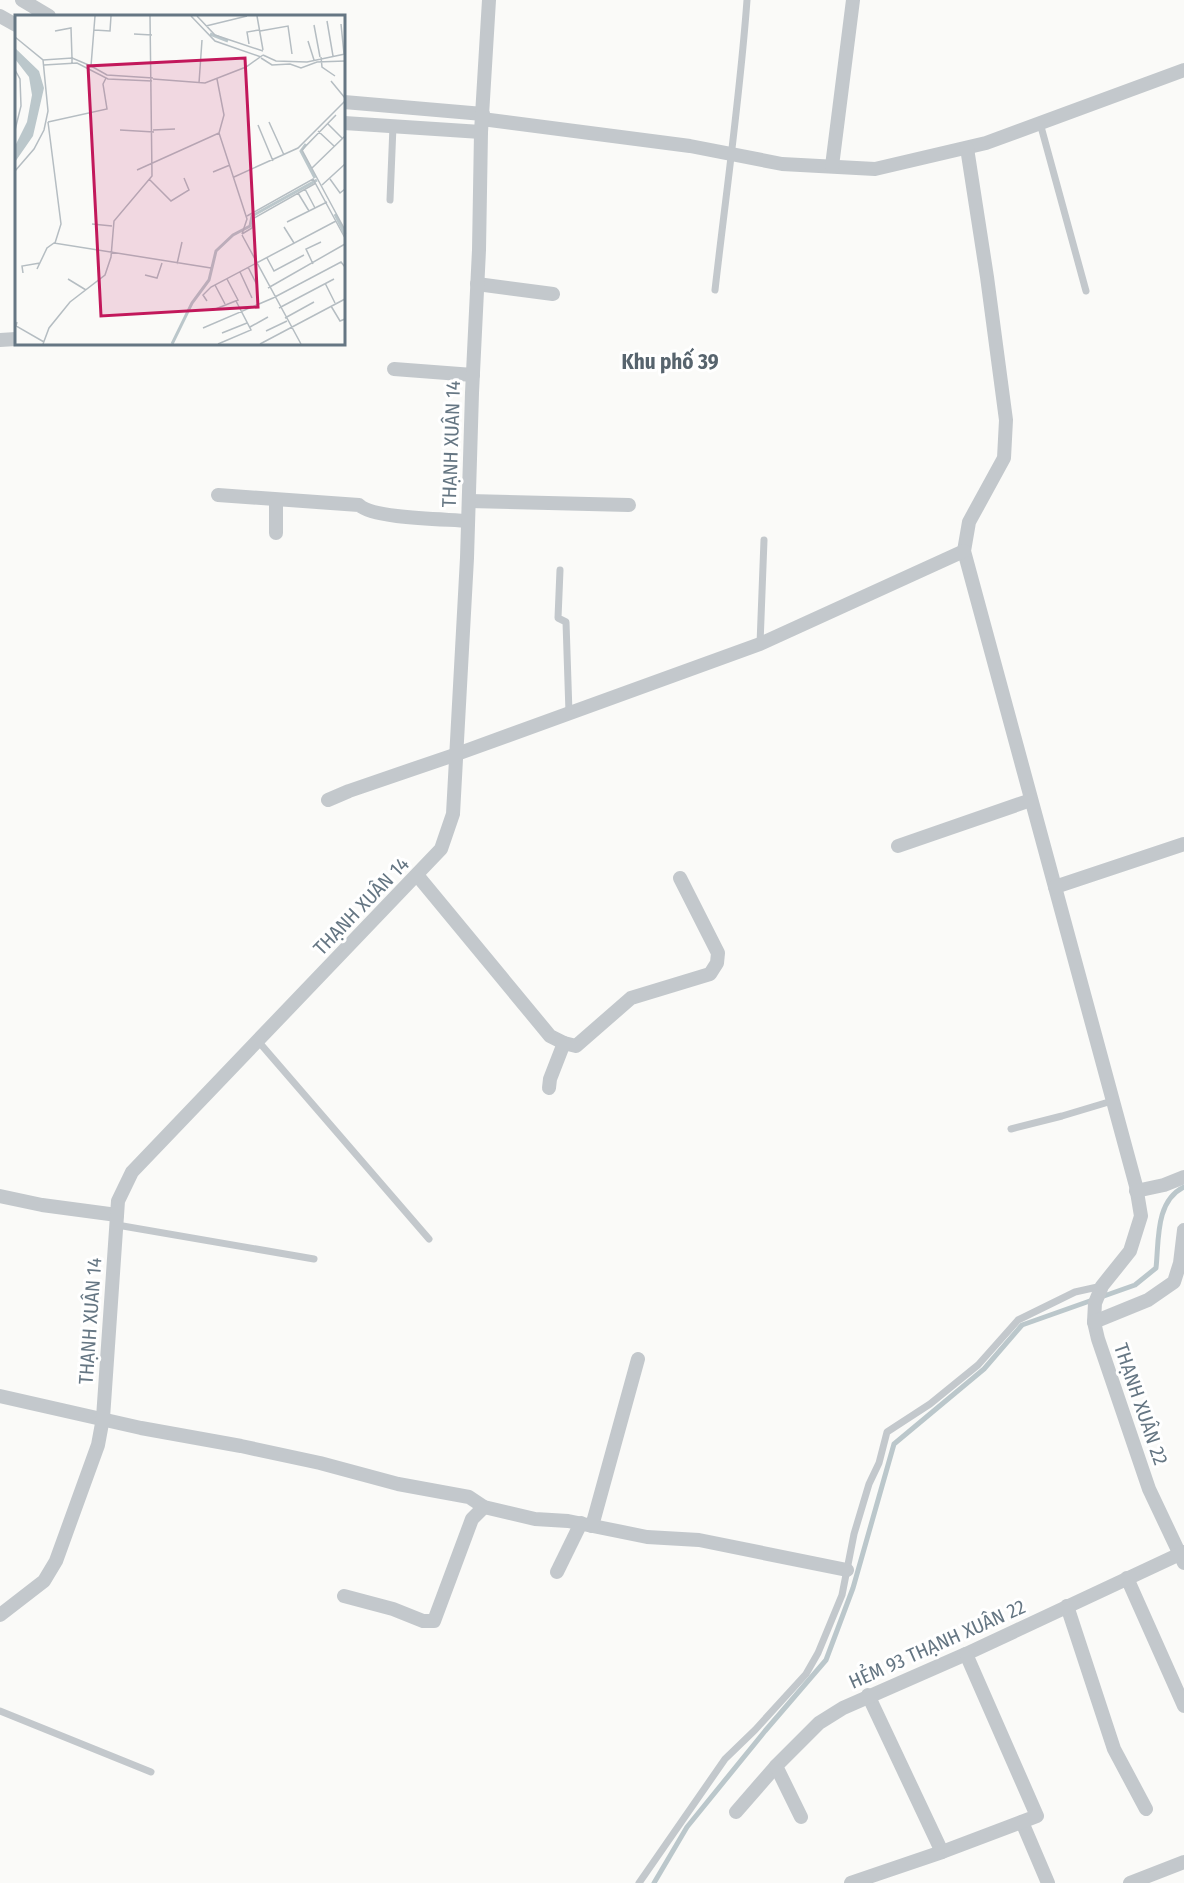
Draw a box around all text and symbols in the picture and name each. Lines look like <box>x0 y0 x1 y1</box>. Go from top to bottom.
inset map <box>15 15 345 345</box>
district label: Khu phố 39 <box>621 347 719 375</box>
street label: THẠNH XUÂN 14 <box>437 380 465 508</box>
street label: THẠNH XUÂN 14 <box>308 852 414 960</box>
street label: THẠNH XUÂN 14 <box>74 1257 106 1385</box>
street label: THẠNH XUÂN 22 <box>1109 1340 1173 1468</box>
street label: HẺM 93 THẠNH XUÂN 22 <box>845 1593 1029 1694</box>

